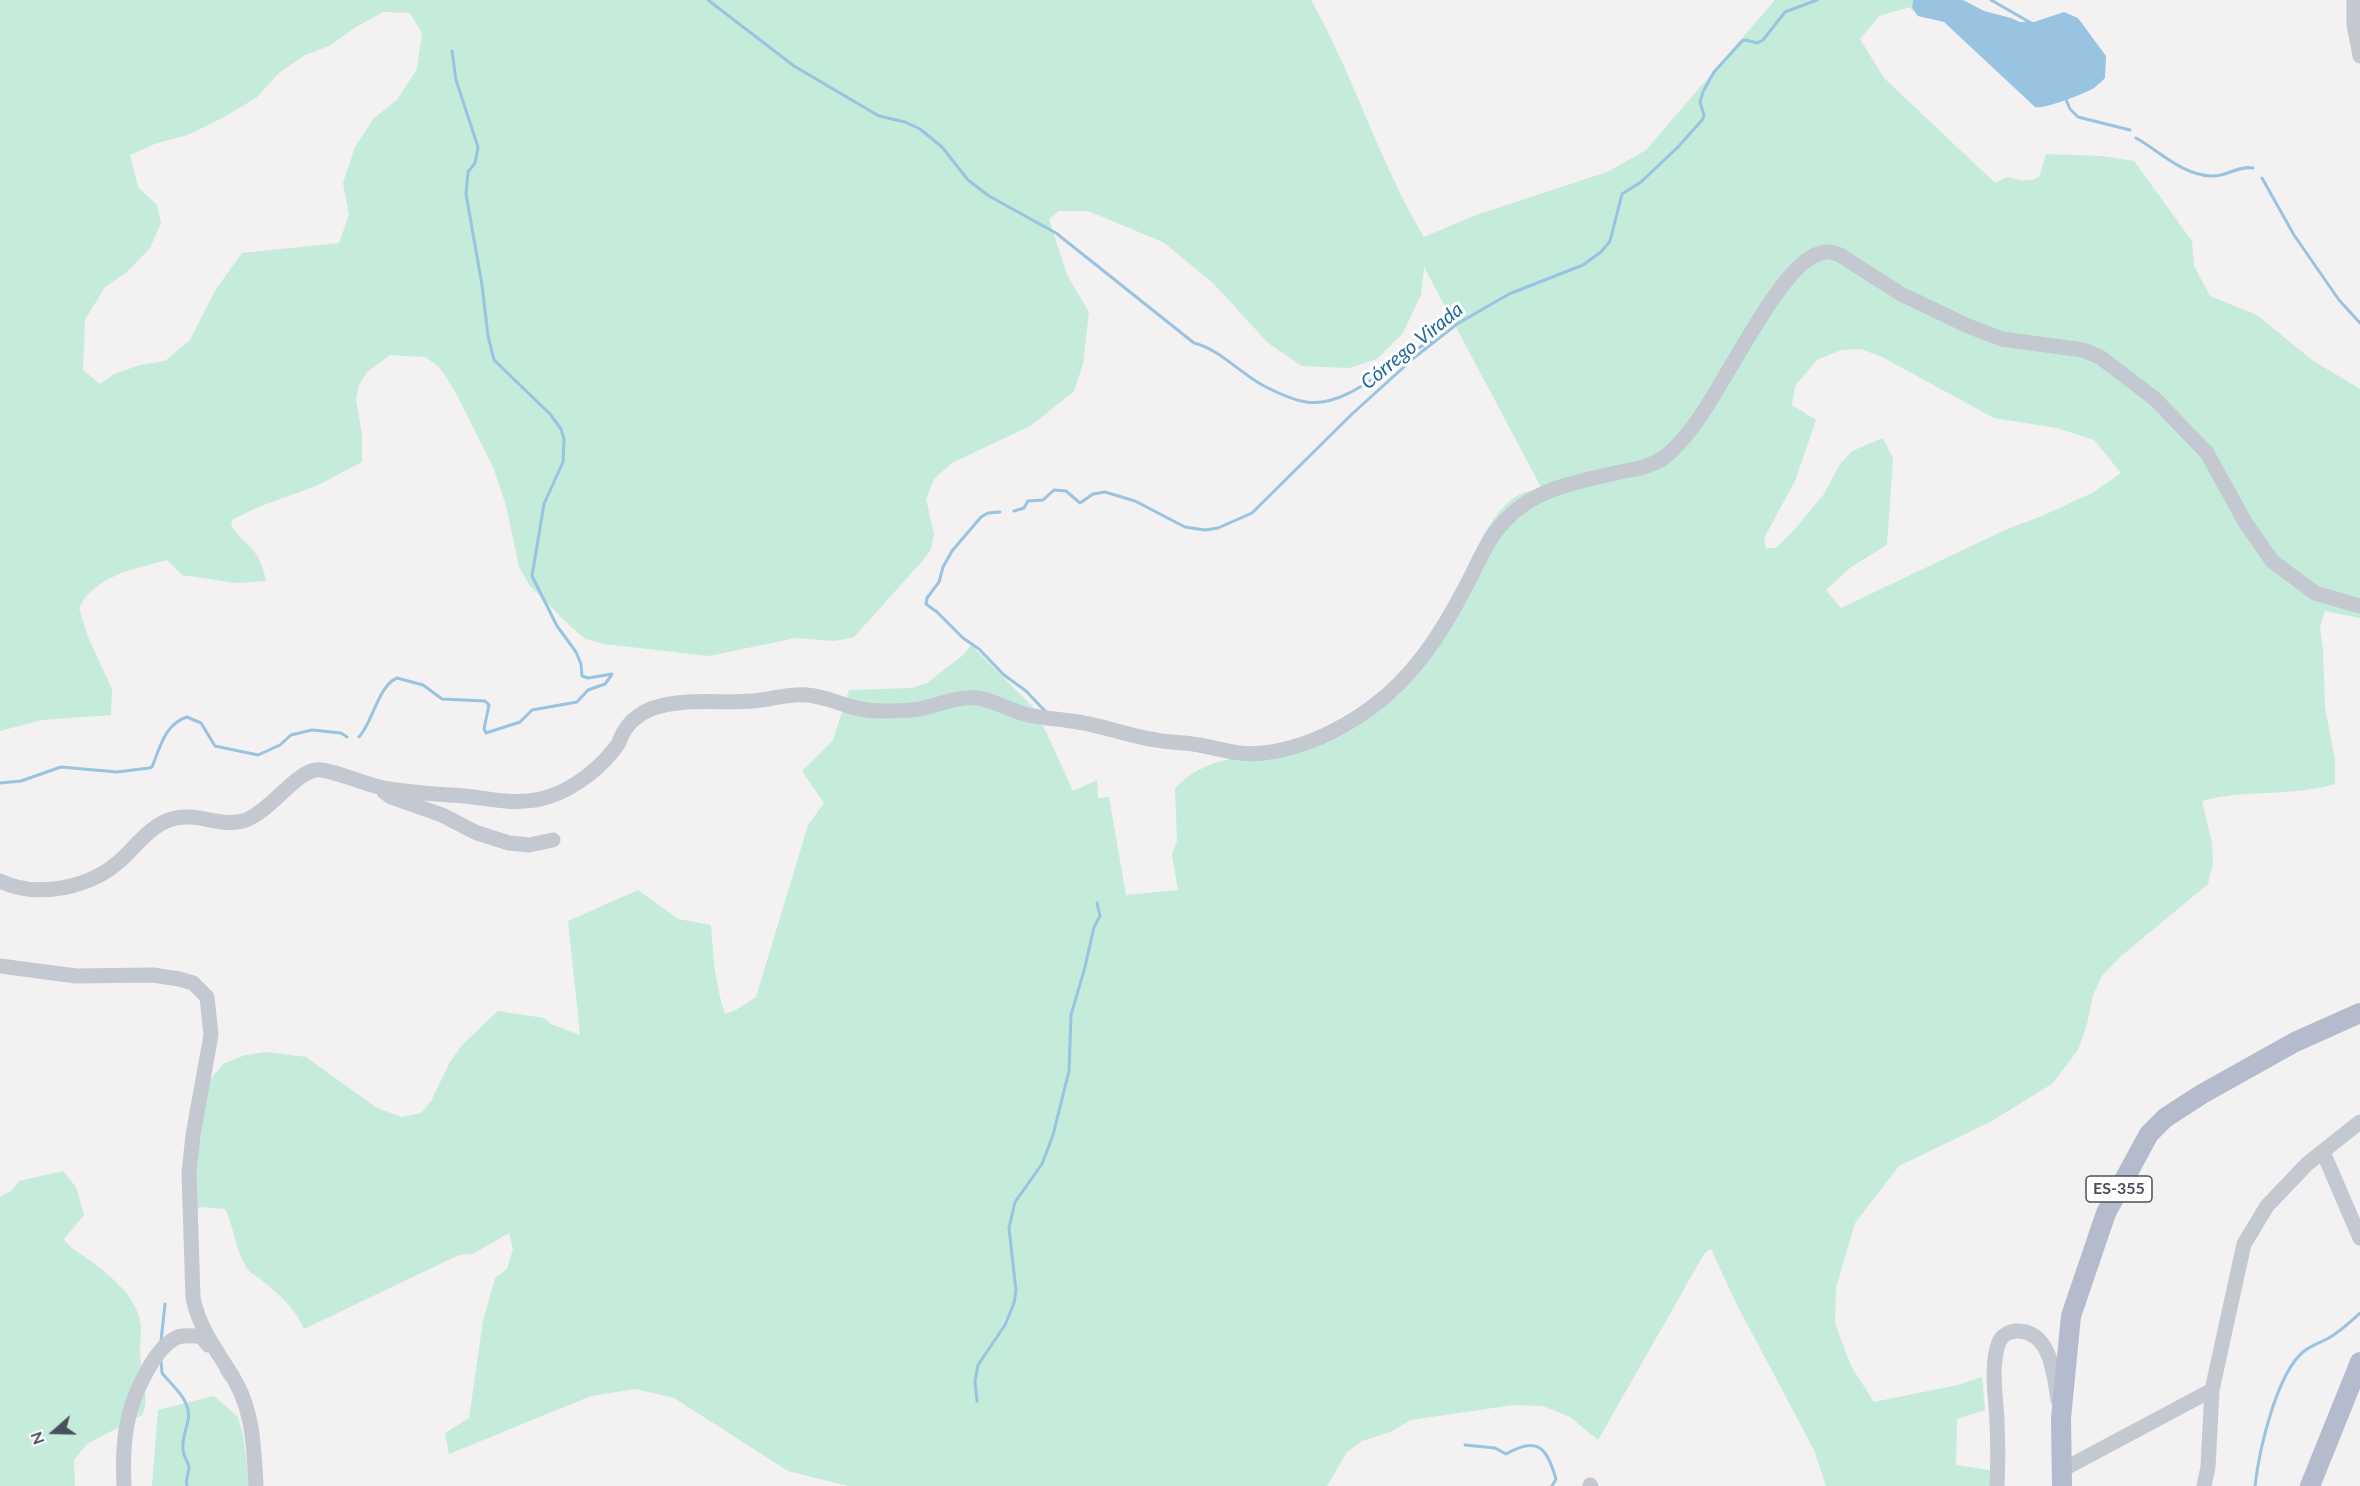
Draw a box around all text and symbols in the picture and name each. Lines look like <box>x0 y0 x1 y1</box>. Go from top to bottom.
water label: Córrego Virada <box>1356 298 1468 394</box>
road number: ES-355 <box>2086 1176 2152 1202</box>
north arrow <box>24 1402 84 1462</box>
text: N <box>26 1429 48 1447</box>

